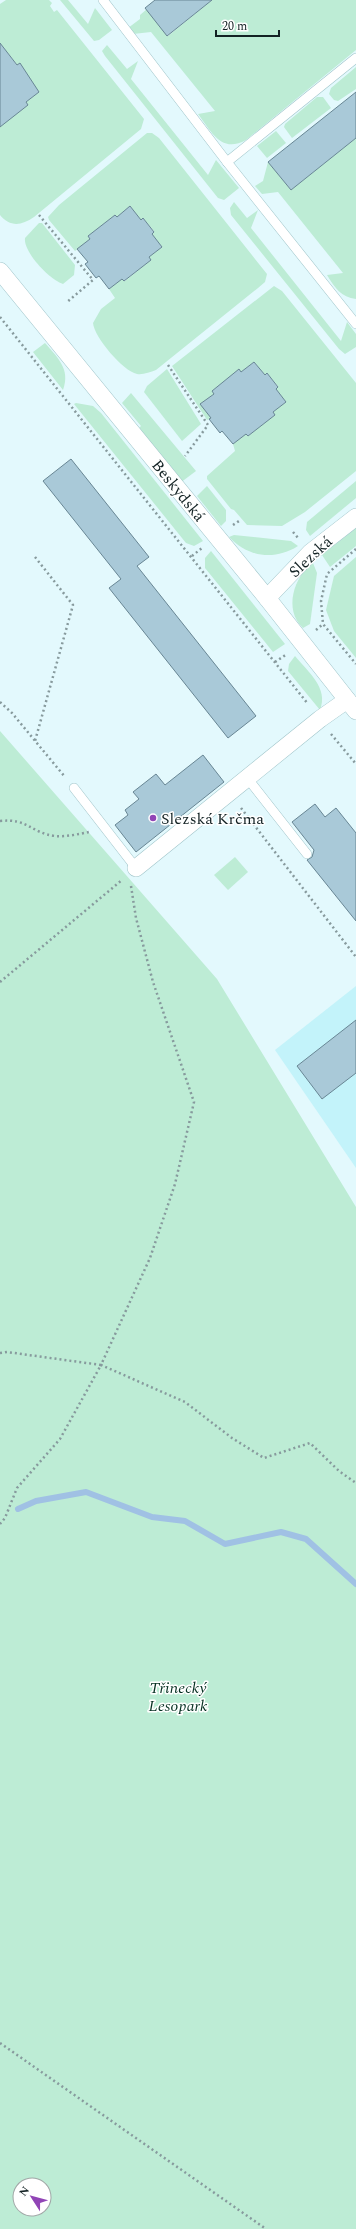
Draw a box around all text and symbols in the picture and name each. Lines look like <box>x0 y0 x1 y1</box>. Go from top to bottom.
scale bar <box>216 12 279 38</box>
text: 20 m <box>222 17 247 36</box>
street label: Beskydská <box>146 454 211 527</box>
street label: Slezská <box>283 530 338 583</box>
place label: Slezská Krčma <box>161 807 264 831</box>
marker: Slezská Krčma <box>148 813 158 823</box>
park label: Třinecký Lesopark <box>148 1676 208 1718</box>
north arrow <box>12 2177 52 2217</box>
text: N <box>15 2183 34 2200</box>

